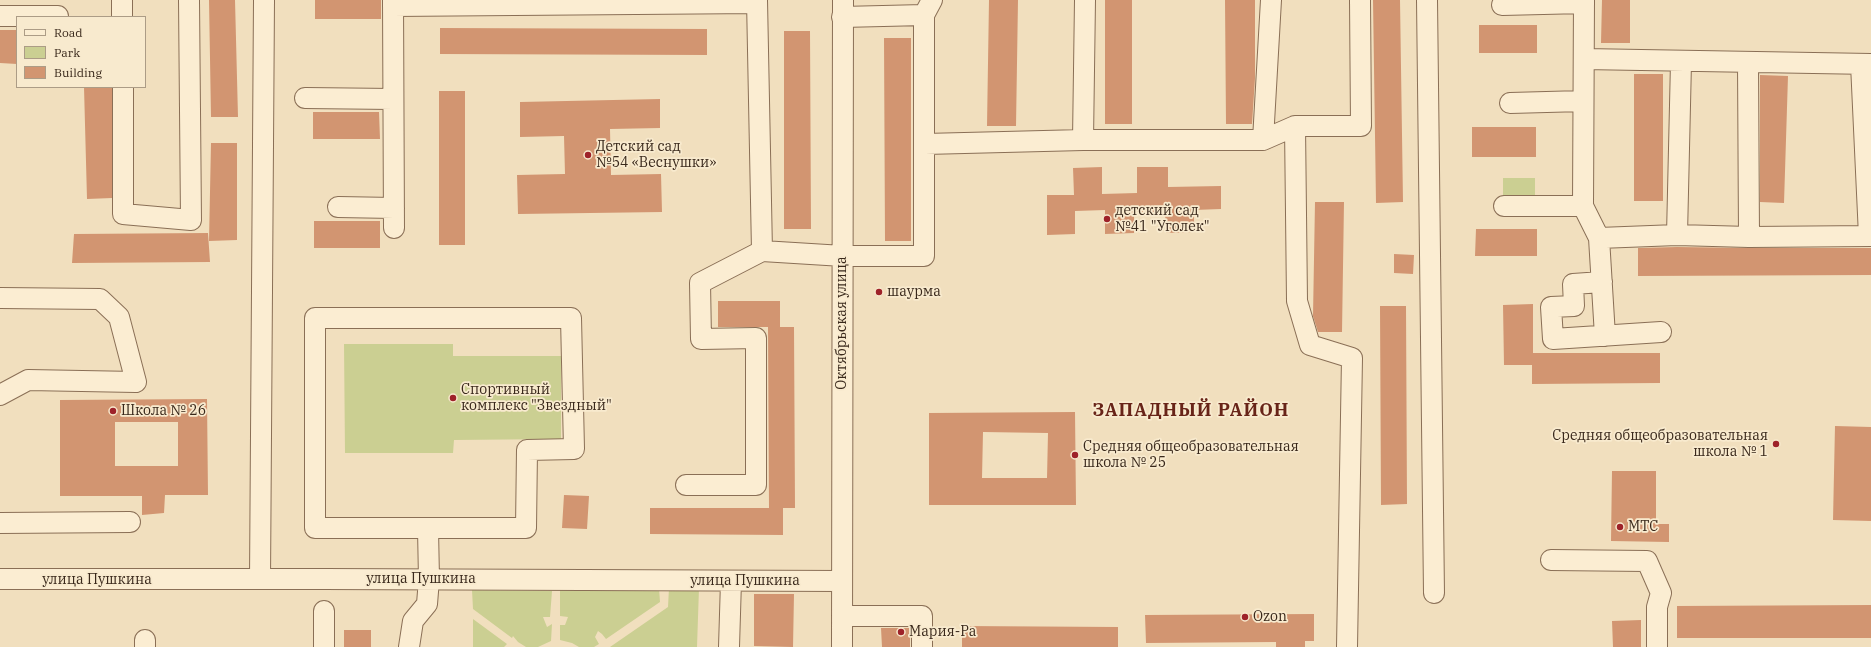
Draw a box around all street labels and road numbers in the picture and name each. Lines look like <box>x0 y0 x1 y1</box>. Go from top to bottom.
street label: Октябрьская улица <box>834 256 850 390</box>
street label: улица Пушкина <box>366 571 476 587</box>
street label: улица Пушкина <box>42 572 152 588</box>
street label: улица Пушкина <box>690 573 800 589</box>

